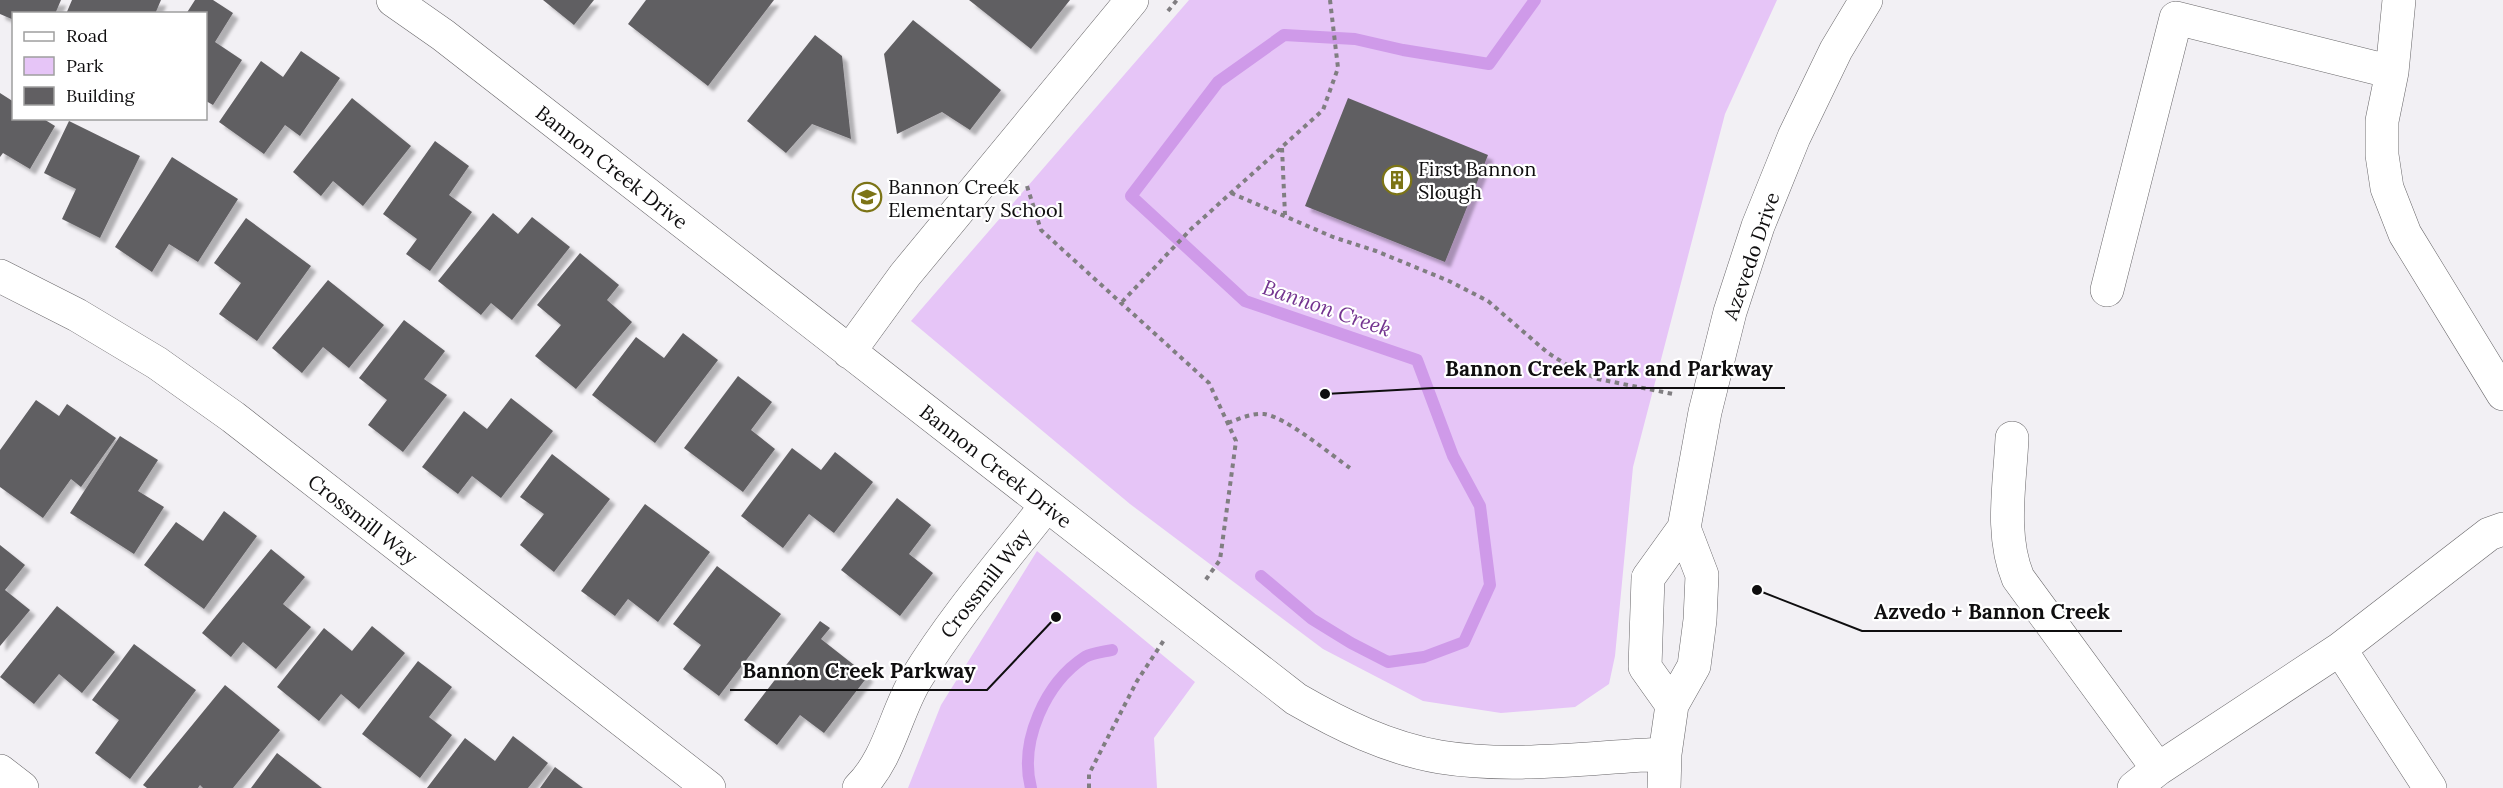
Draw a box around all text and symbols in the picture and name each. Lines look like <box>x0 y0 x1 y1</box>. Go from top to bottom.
legend <box>12 12 207 120</box>
text: Road <box>66 24 108 47</box>
text: Park <box>66 54 104 77</box>
text: Building <box>66 84 136 107</box>
street label: Bannon Creek Drive <box>531 100 693 234</box>
place label: First Bannon Slough <box>1418 156 1536 204</box>
building icon: First Bannon Slough <box>1381 164 1413 196</box>
place label: Bannon Creek Elementary School <box>888 174 1063 222</box>
school or university icon: Bannon Creek Elementary School <box>851 181 883 213</box>
street label: Azevedo Drive <box>1717 189 1785 324</box>
water label: Bannon Creek <box>1259 273 1395 343</box>
callout: Bannon Creek Park and Parkway <box>1433 349 1785 388</box>
text: Bannon Creek Park and Parkway <box>1445 355 1773 382</box>
street label: Bannon Creek Drive <box>915 399 1077 533</box>
street label: Crossmill Way <box>303 468 423 570</box>
street label: Crossmill Way <box>934 523 1036 643</box>
callout: Azvedo + Bannon Creek <box>1862 592 2122 631</box>
text: Azvedo + Bannon Creek <box>1874 598 2110 625</box>
callout: Bannon Creek Parkway <box>730 651 987 690</box>
text: Bannon Creek Parkway <box>742 657 976 684</box>

